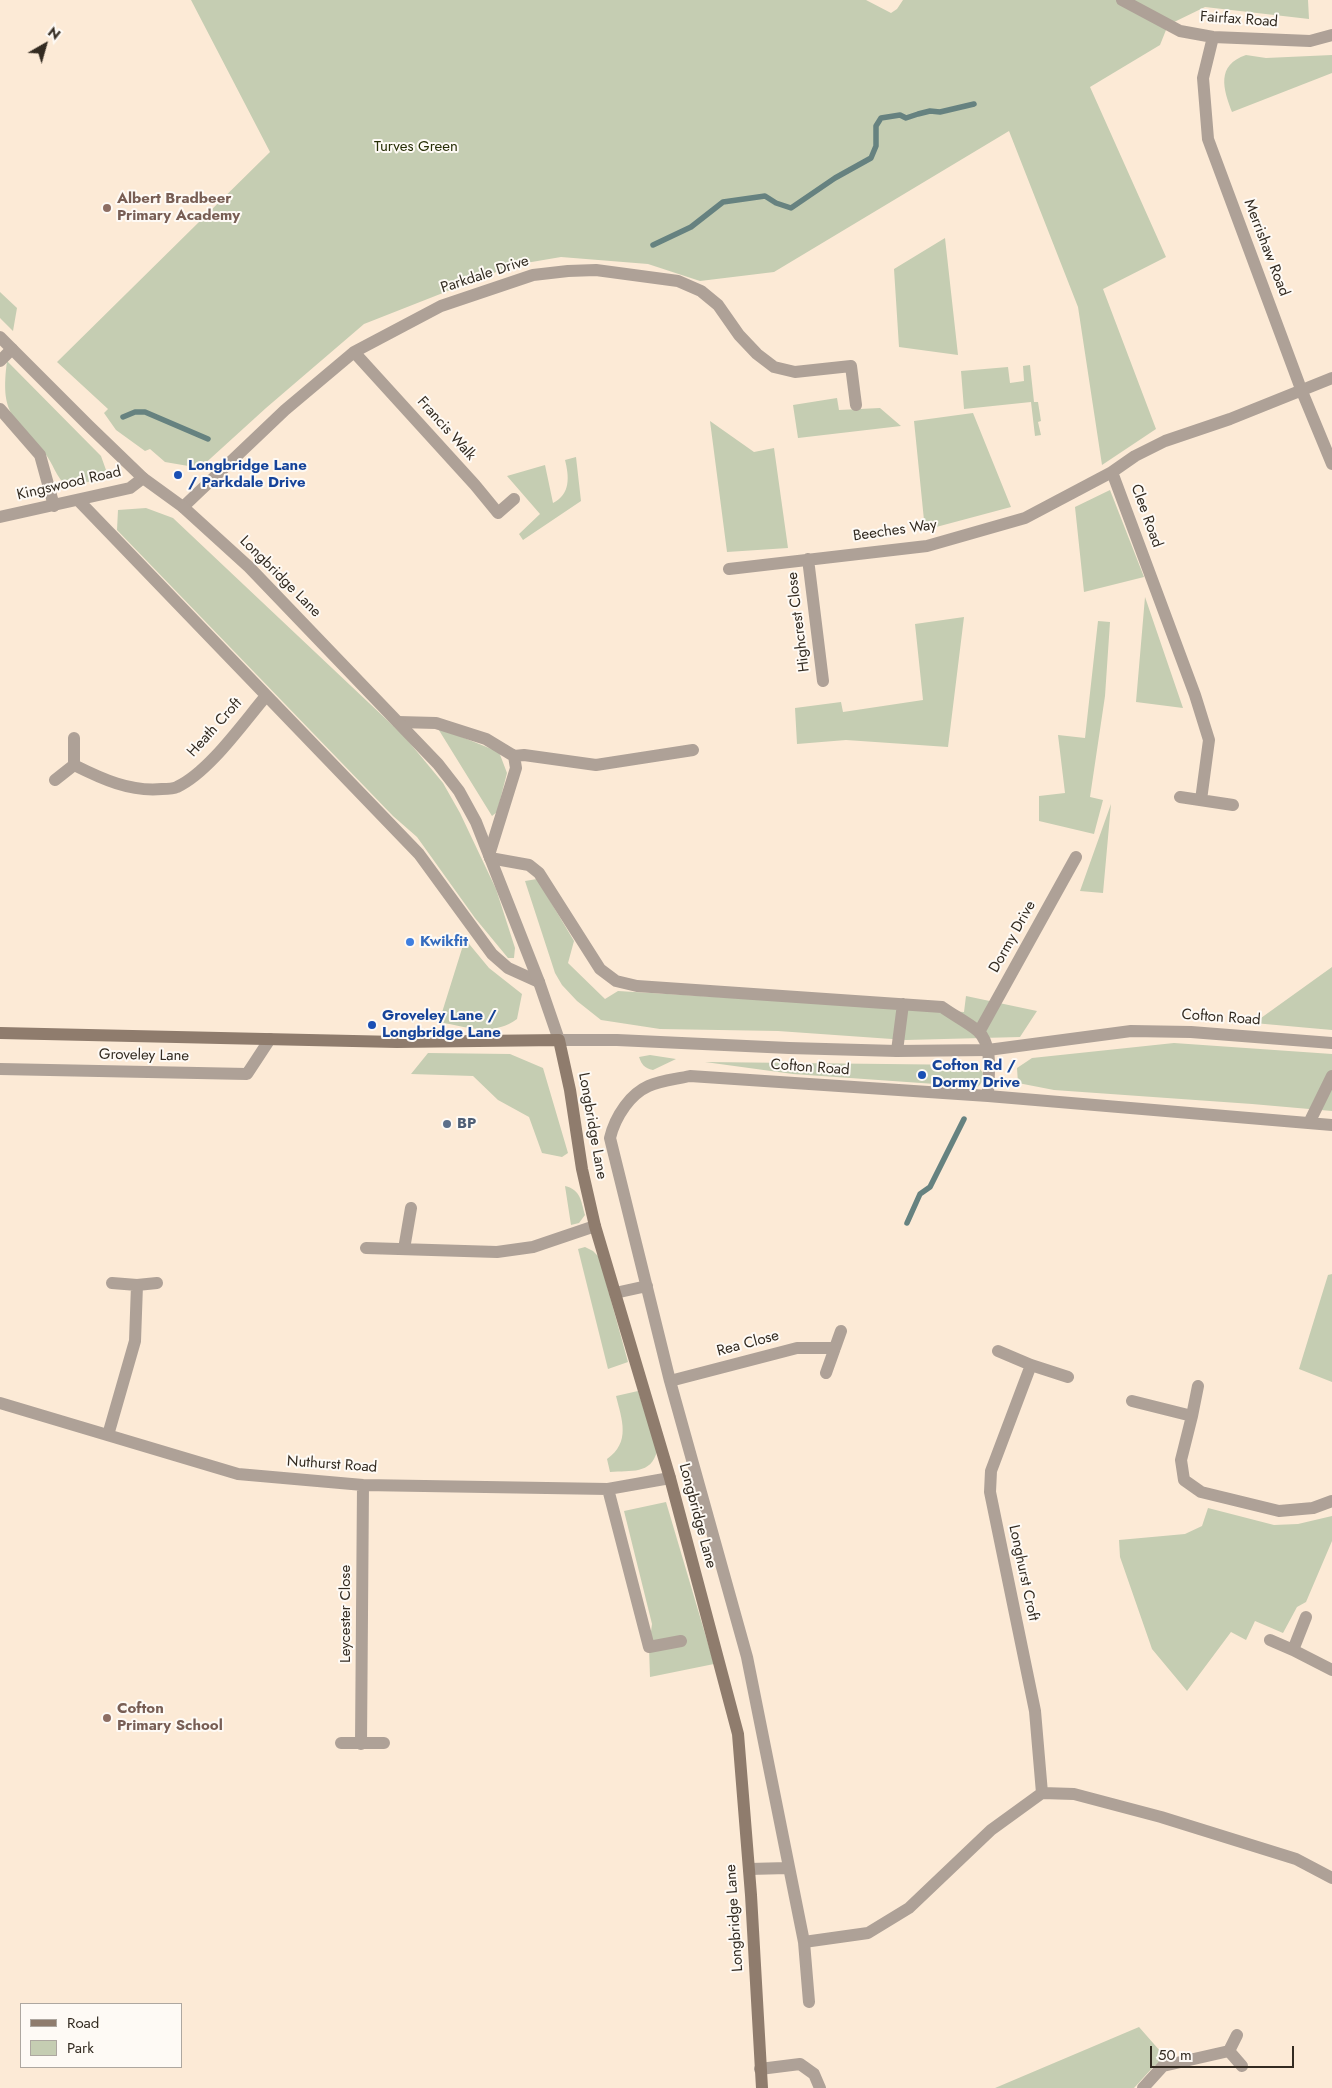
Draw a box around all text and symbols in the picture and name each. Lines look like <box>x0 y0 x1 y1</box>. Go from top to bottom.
street label: Fairfax Road <box>1199 8 1279 32</box>
north arrow <box>20 20 70 70</box>
text: N <box>44 22 65 44</box>
park label: Turves Green <box>374 138 458 156</box>
place label: Albert Bradbeer Primary Academy <box>117 190 240 225</box>
street label: Merrishaw Road <box>1239 197 1293 299</box>
marker: Albert Bradbeer Primary Academy <box>101 202 113 214</box>
street label: Parkdale Drive <box>439 252 531 298</box>
street label: Francis Walk <box>413 393 479 465</box>
place label: Longbridge Lane / Parkdale Drive <box>188 457 307 492</box>
street label: Kingswood Road <box>15 463 123 505</box>
marker: Longbridge Lane / Parkdale Drive <box>172 469 184 481</box>
street label: Clee Road <box>1126 482 1166 550</box>
street label: Beeches Way <box>852 516 938 546</box>
street label: Longbridge Lane <box>236 533 324 621</box>
street label: Highcrest Close <box>784 571 814 673</box>
street label: Heath Croft <box>184 695 246 761</box>
street label: Dormy Drive <box>986 898 1040 976</box>
place label: Kwikfit <box>420 933 468 951</box>
marker: Kwikfit <box>404 936 416 948</box>
street label: Cofton Road <box>1181 1006 1261 1030</box>
place label: Groveley Lane / Longbridge Lane <box>382 1007 501 1042</box>
marker: Groveley Lane / Longbridge Lane <box>366 1019 378 1031</box>
street label: Groveley Lane <box>99 1046 189 1066</box>
street label: Cofton Road <box>770 1056 850 1080</box>
place label: Cofton Rd / Dormy Drive <box>932 1057 1020 1092</box>
marker: Cofton Rd / Dormy Drive <box>916 1069 928 1081</box>
street label: Longbridge Lane <box>574 1071 610 1181</box>
place label: BP <box>457 1115 476 1133</box>
marker: BP <box>441 1118 453 1130</box>
street label: Rea Close <box>715 1327 781 1361</box>
street label: Nuthurst Road <box>286 1453 378 1477</box>
street label: Longbridge Lane <box>674 1462 720 1570</box>
street label: Longhurst Croft <box>1004 1523 1042 1623</box>
street label: Leycester Close <box>337 1565 355 1663</box>
place label: Cofton Primary School <box>117 1700 223 1735</box>
marker: Cofton Primary School <box>101 1712 113 1724</box>
street label: Longbridge Lane <box>722 1864 748 1972</box>
legend <box>20 2003 182 2068</box>
text: Road <box>67 2012 99 2034</box>
scale bar <box>1152 2036 1296 2068</box>
text: Park <box>67 2037 94 2059</box>
text: 50 m <box>1158 2044 1192 2066</box>

